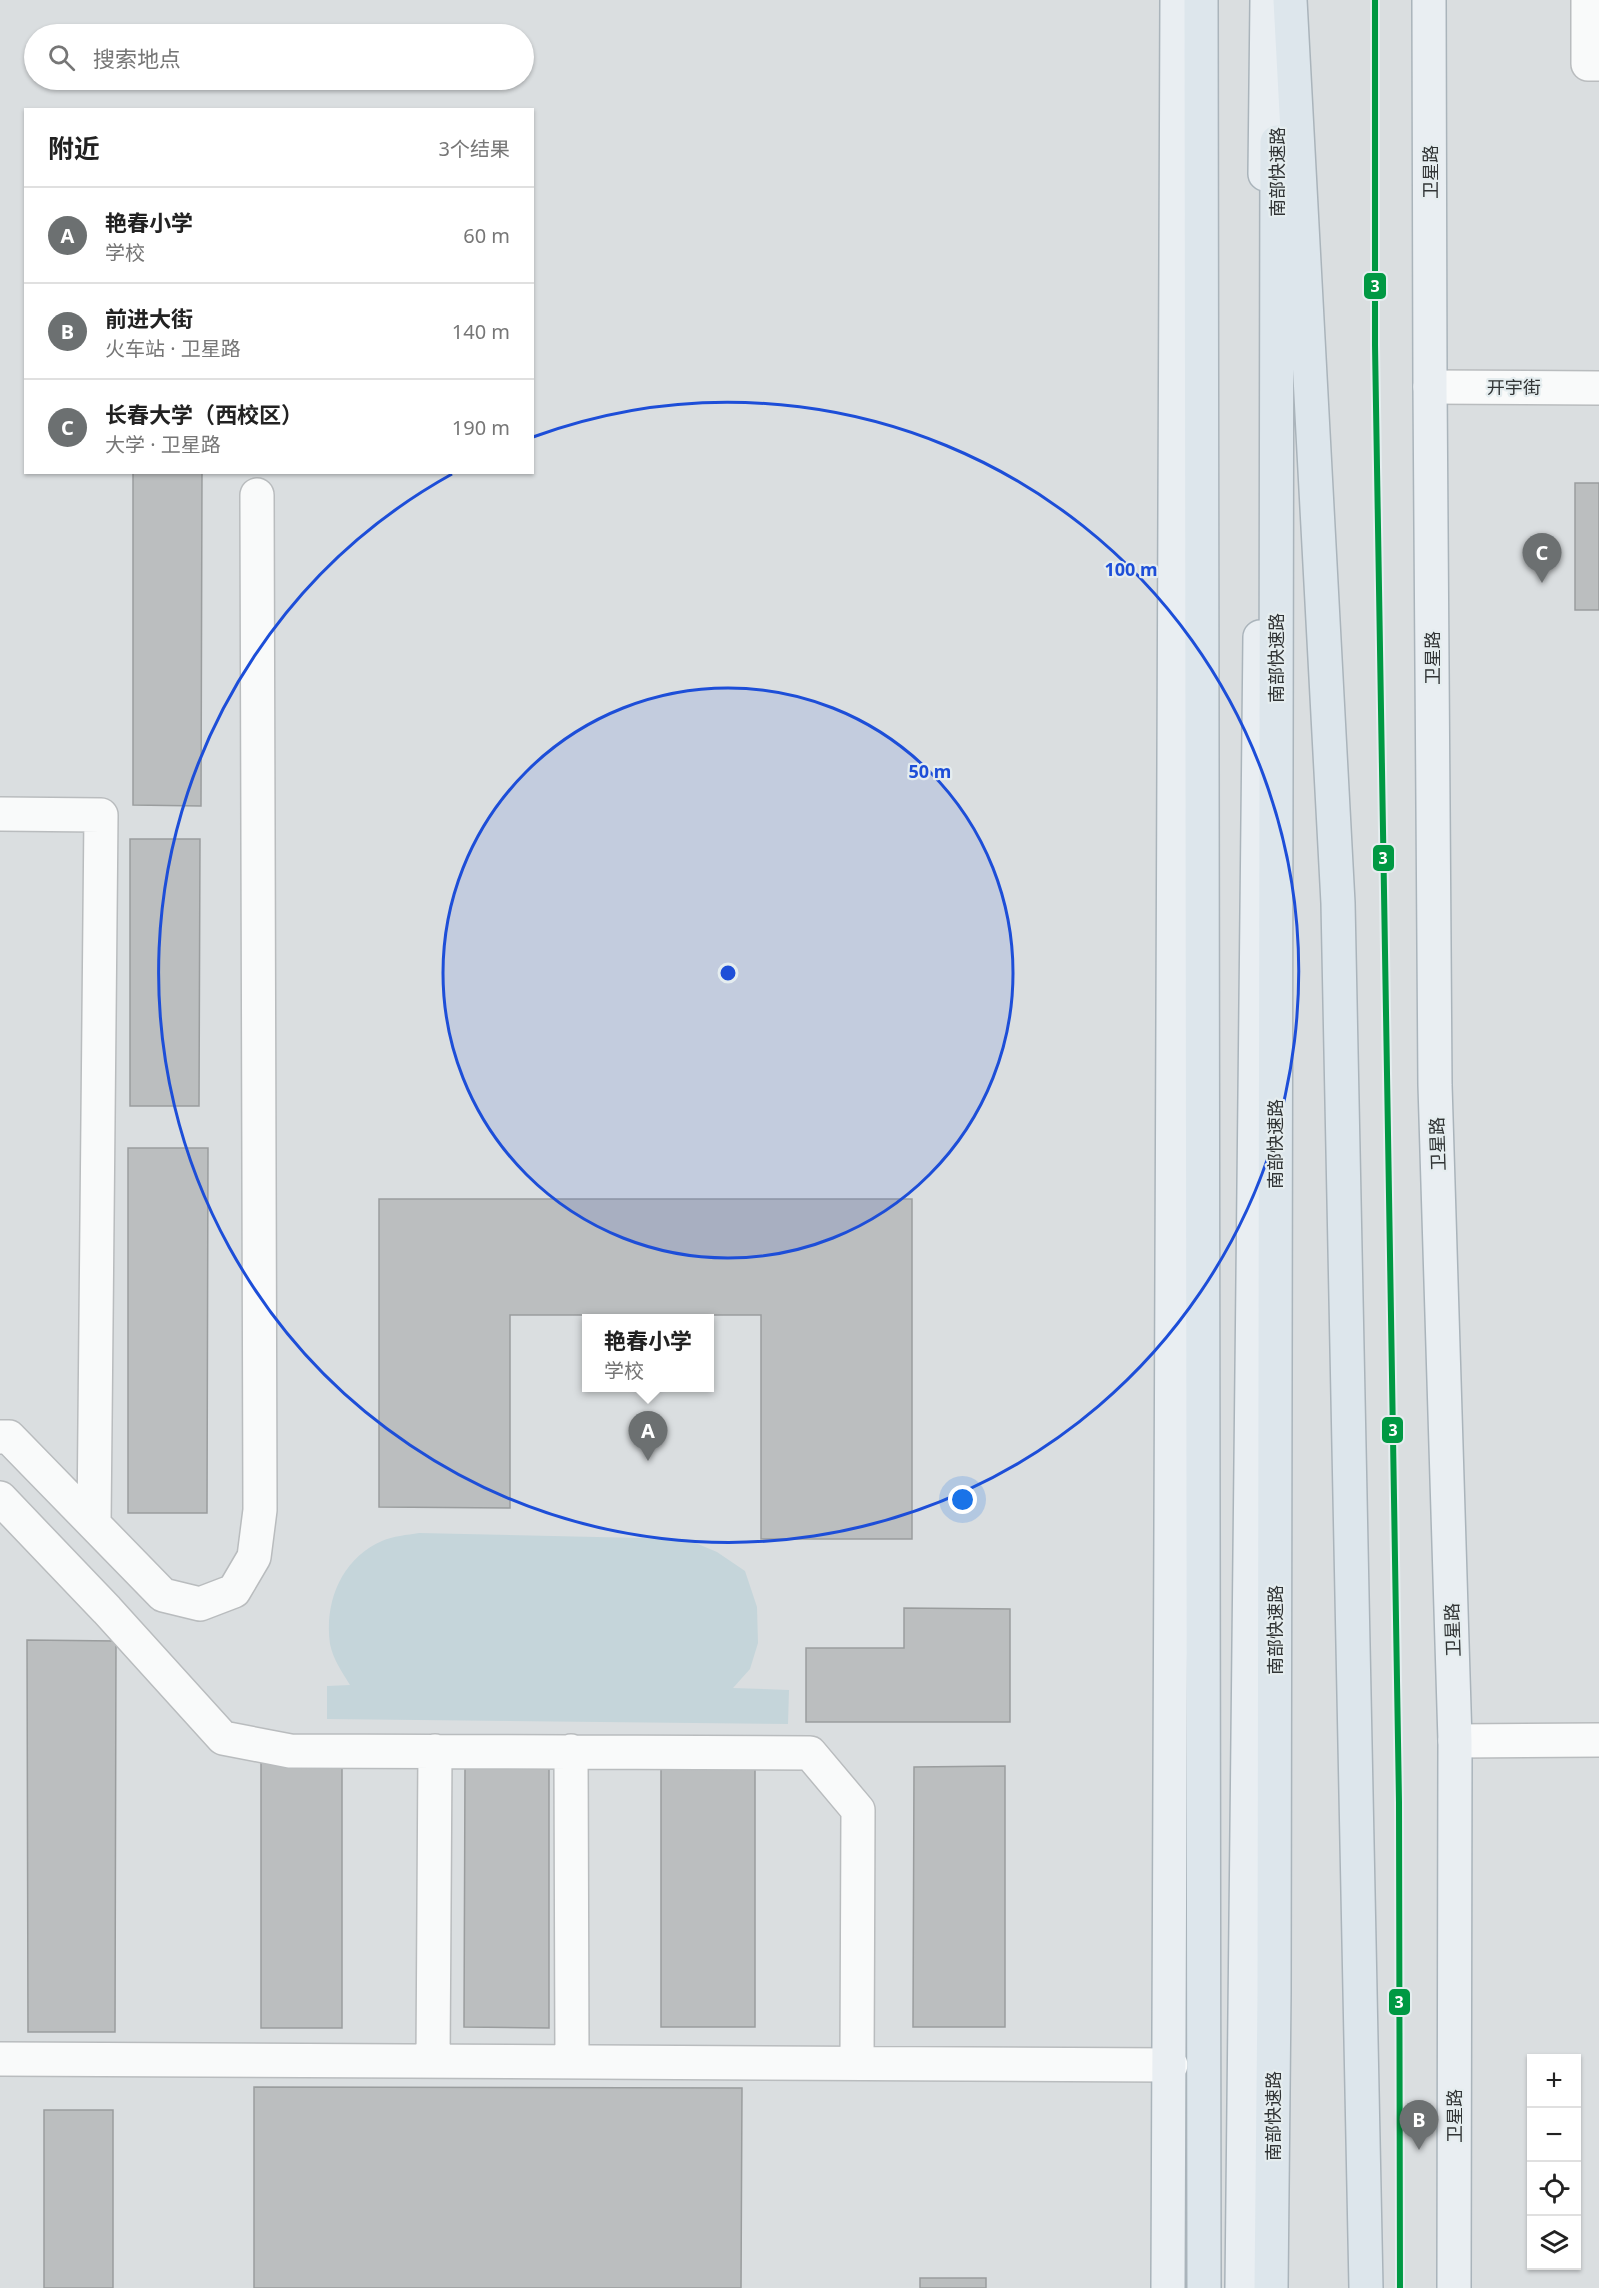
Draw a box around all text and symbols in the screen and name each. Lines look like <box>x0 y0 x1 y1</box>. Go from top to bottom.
search box <box>24 24 534 90</box>
icon: search <box>45 41 78 74</box>
text: 搜索地点 <box>93 43 181 73</box>
street label: 南部快速路 <box>1265 127 1289 217</box>
text: 附近 <box>48 130 100 166</box>
text: 3个结果 <box>439 135 510 162</box>
street label: 卫星路 <box>1418 145 1442 199</box>
text: 艳春小学 <box>105 207 193 237</box>
text: A <box>61 222 74 249</box>
text: 60 m <box>463 222 510 249</box>
text: 学校 <box>105 239 145 266</box>
line badge: 3 <box>1363 272 1387 300</box>
text: 3 <box>1370 275 1380 297</box>
text: 前进大街 <box>105 303 193 333</box>
text: B <box>61 318 74 345</box>
text: 140 m <box>452 318 510 345</box>
text: 火车站 · 卫星路 <box>105 335 241 362</box>
street label: 开宇街 <box>1487 375 1541 399</box>
text: 长春大学（西校区） <box>105 399 303 429</box>
text: C <box>61 414 74 441</box>
text: 190 m <box>452 414 510 441</box>
text: 大学 · 卫星路 <box>105 431 221 458</box>
pin: C <box>1522 534 1562 583</box>
text: 100 m <box>1104 557 1158 581</box>
street label: 南部快速路 <box>1264 613 1288 703</box>
street label: 卫星路 <box>1420 631 1444 685</box>
text: 50 m <box>909 759 951 783</box>
line badge: 3 <box>1372 844 1395 872</box>
text: 3 <box>1378 847 1388 869</box>
centre of rings <box>718 963 738 983</box>
street label: 南部快速路 <box>1263 1099 1287 1189</box>
street label: 卫星路 <box>1424 1117 1450 1171</box>
popup <box>582 1314 714 1392</box>
text: 艳春小学 <box>604 1325 692 1355</box>
text: 学校 <box>604 1357 644 1384</box>
pin: A <box>628 1412 668 1461</box>
line badge: 3 <box>1381 1416 1404 1444</box>
text: 3 <box>1388 1419 1398 1441</box>
your location <box>948 1485 977 1514</box>
street label: 南部快速路 <box>1263 1585 1287 1675</box>
street label: 卫星路 <box>1439 1603 1465 1657</box>
line badge: 3 <box>1388 1988 1411 2016</box>
text: 3 <box>1394 1991 1404 2013</box>
map controls <box>1527 2054 1581 2270</box>
button: + <box>1527 2054 1581 2108</box>
street label: 南部快速路 <box>1261 2071 1285 2161</box>
street label: 卫星路 <box>1442 2089 1466 2143</box>
pin: B <box>1400 2100 1438 2150</box>
button: − <box>1527 2108 1581 2162</box>
button: locate <box>1527 2162 1581 2216</box>
button: layers <box>1527 2216 1581 2270</box>

